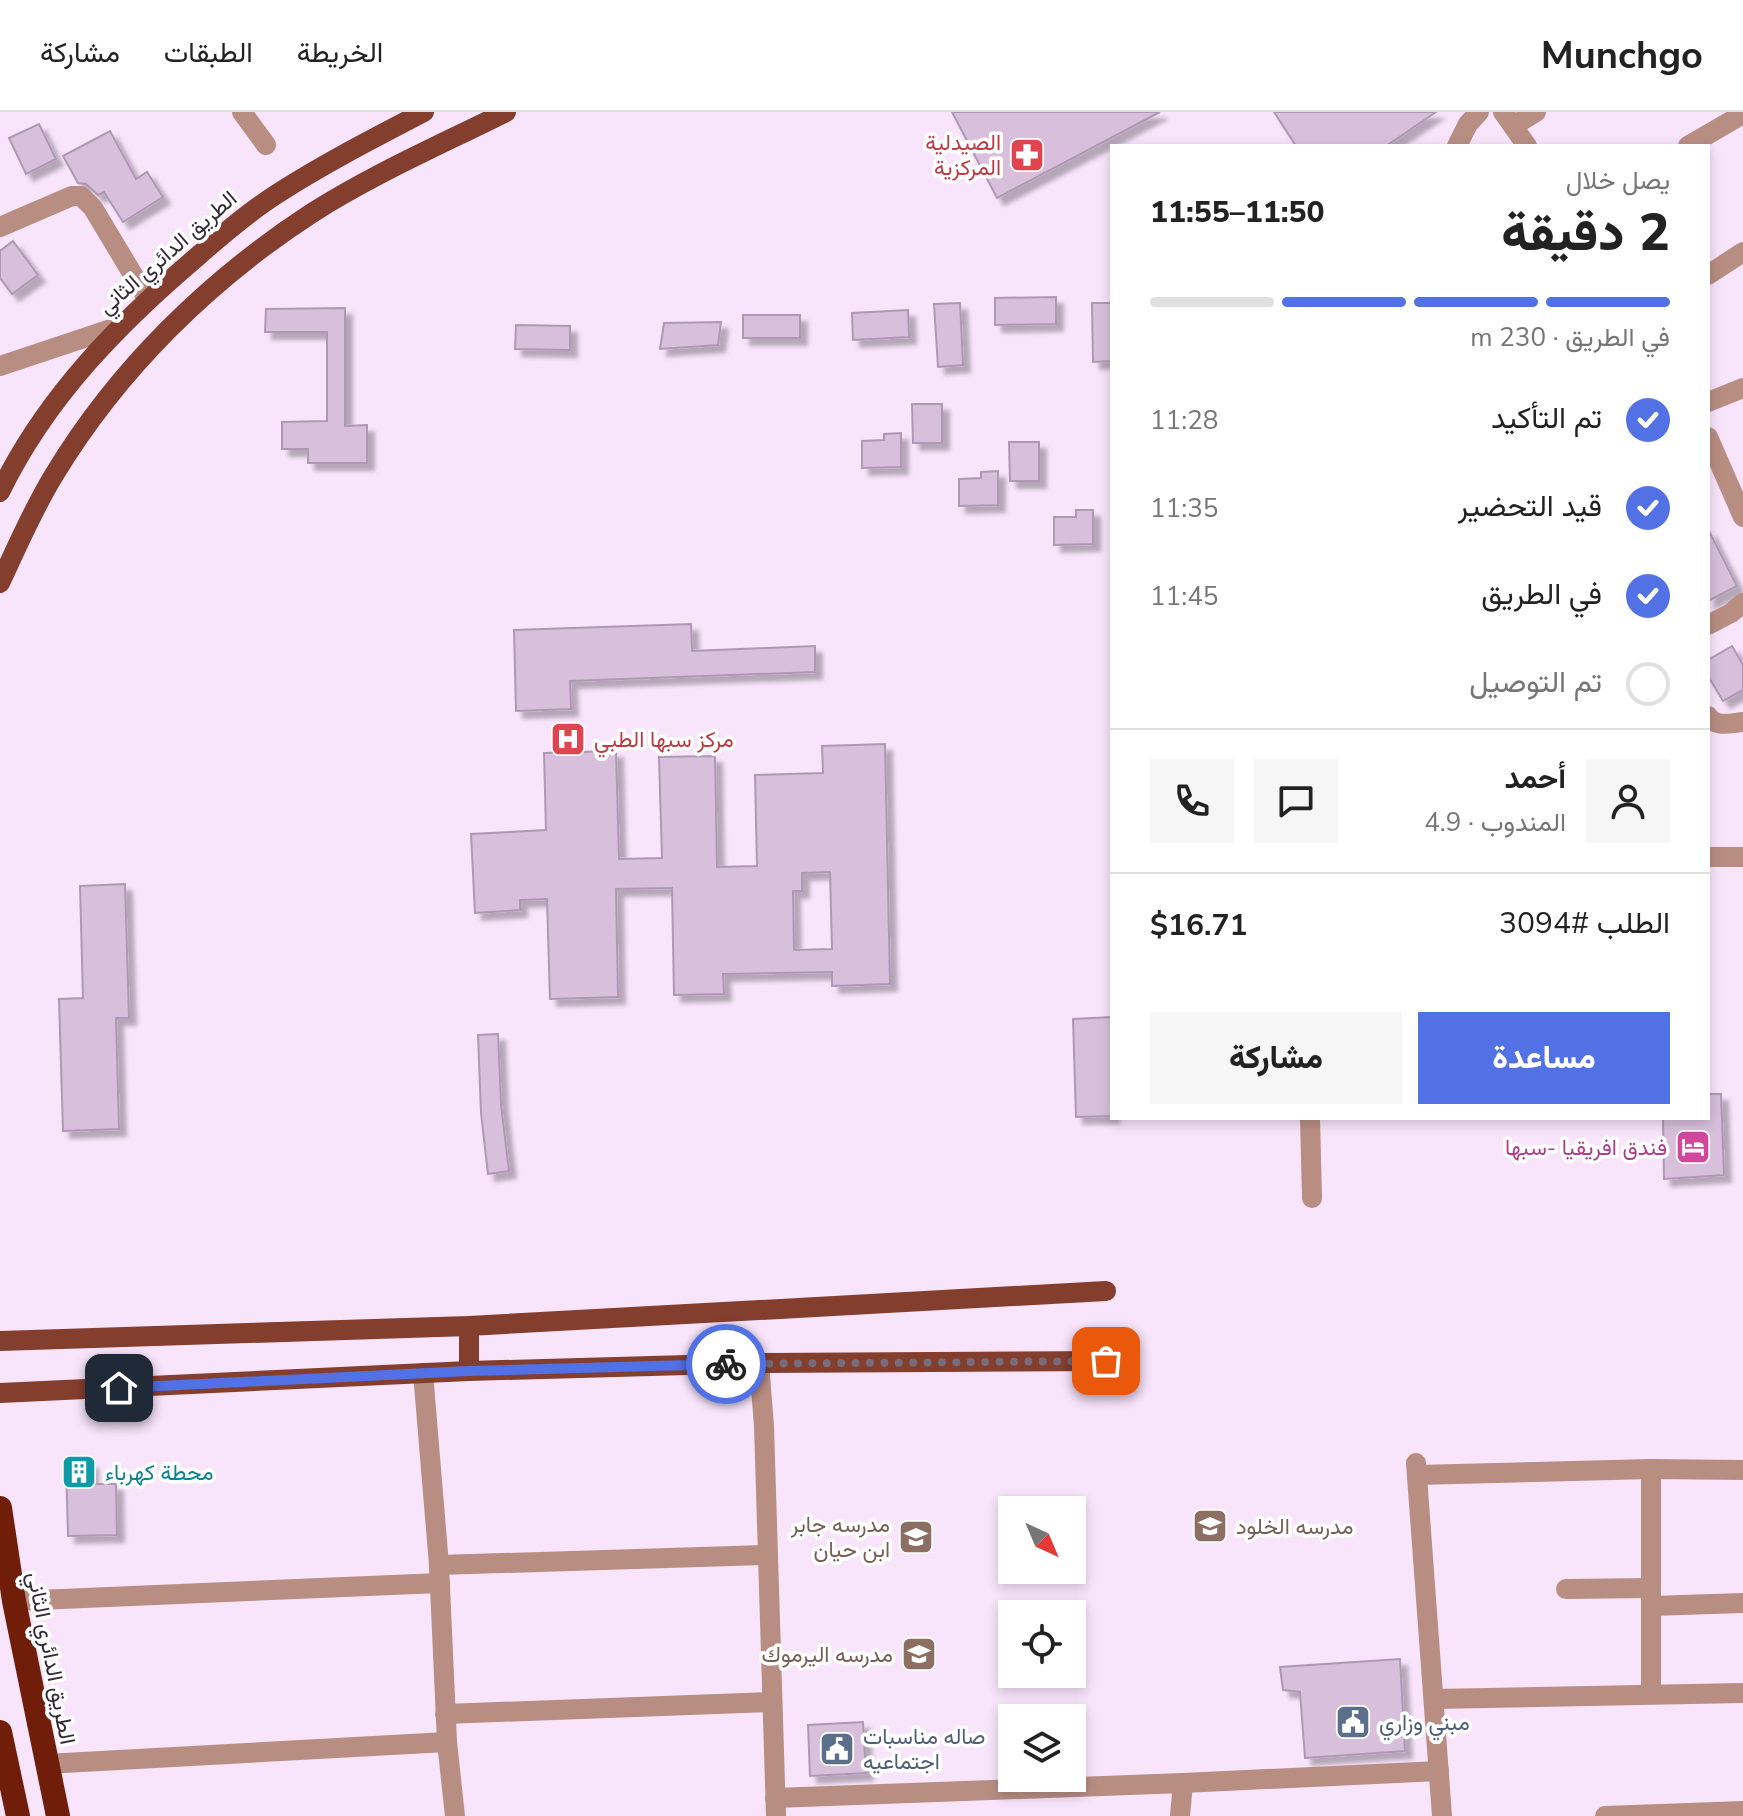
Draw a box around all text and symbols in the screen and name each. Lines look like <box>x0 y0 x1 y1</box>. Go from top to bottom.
text: Munchgo <box>1541 30 1703 81</box>
text: مشاركة <box>40 34 120 72</box>
text: الطبقات <box>164 34 253 72</box>
text: الخريطة <box>297 34 383 72</box>
place label: الصيدلية المركزية <box>925 128 1001 183</box>
pharmacy icon: الصيدلية المركزية <box>1008 136 1046 174</box>
text: يصل خلال <box>1566 163 1670 198</box>
street label: الطريق الدائري الثاني <box>92 184 246 324</box>
text: 11:50–11:55 <box>1150 192 1325 233</box>
text: 2 دقيقة <box>1501 197 1670 268</box>
text: في الطريق · 230 m <box>1470 320 1670 355</box>
text: تم التأكيد <box>1491 398 1602 439</box>
icon: check <box>1626 398 1670 442</box>
text: 11:28 <box>1150 403 1218 438</box>
text: قيد التحضير <box>1458 486 1602 527</box>
icon: check <box>1626 486 1670 530</box>
text: 11:35 <box>1150 491 1218 526</box>
text: في الطريق <box>1481 574 1602 615</box>
icon: check <box>1626 574 1670 618</box>
text: 11:45 <box>1150 579 1218 614</box>
text: تم التوصيل <box>1469 662 1602 703</box>
hospital icon: مركز سبها الطبي <box>549 720 587 758</box>
place label: مركز سبها الطبي <box>594 725 734 758</box>
text: أحمد <box>1504 758 1566 799</box>
button: phone <box>1150 759 1234 843</box>
button: chat <box>1254 759 1338 843</box>
button: person <box>1586 759 1670 843</box>
text: المندوب · 4.9 <box>1424 805 1566 840</box>
text: الطلب #3094 <box>1499 903 1670 944</box>
text: $16.71 <box>1150 905 1247 946</box>
button: مشاركة <box>1150 1012 1402 1104</box>
button: مساعدة <box>1418 1012 1670 1104</box>
hotel icon: فندق افريقيا -سبها <box>1674 1128 1712 1166</box>
place label: فندق افريقيا -سبها <box>1505 1133 1667 1163</box>
courier <box>686 1324 766 1404</box>
pin <box>1072 1327 1140 1395</box>
icon: bag <box>1084 1339 1128 1383</box>
icon: bike <box>704 1342 748 1386</box>
pin <box>85 1354 153 1422</box>
icon: home <box>97 1366 141 1410</box>
building icon: محطة كهرباء <box>60 1453 98 1491</box>
place label: محطة كهرباء <box>105 1458 213 1488</box>
north arrow <box>998 1496 1086 1584</box>
map controls <box>998 1496 1086 1792</box>
school or university icon: مدرسه الخلود <box>1191 1507 1229 1545</box>
place label: مدرسه جابر ابن حيان <box>790 1510 890 1565</box>
place label: مدرسه الخلود <box>1236 1512 1353 1542</box>
school or university icon: مدرسه جابر ابن حيان <box>897 1518 935 1556</box>
street label: الطريق الدائري الثاني <box>17 1569 82 1748</box>
button: locate <box>998 1600 1086 1688</box>
school or university icon: مدرسه اليرموك <box>900 1635 938 1673</box>
place label: مدرسه اليرموك <box>762 1640 893 1670</box>
public building icon: مبني وزاري <box>1334 1703 1372 1741</box>
button: layers <box>998 1704 1086 1792</box>
place label: مبني وزاري <box>1379 1708 1470 1741</box>
place label: صاله مناسبات اجتماعيه <box>863 1722 985 1777</box>
public building icon: صاله مناسبات اجتماعيه <box>818 1730 856 1768</box>

